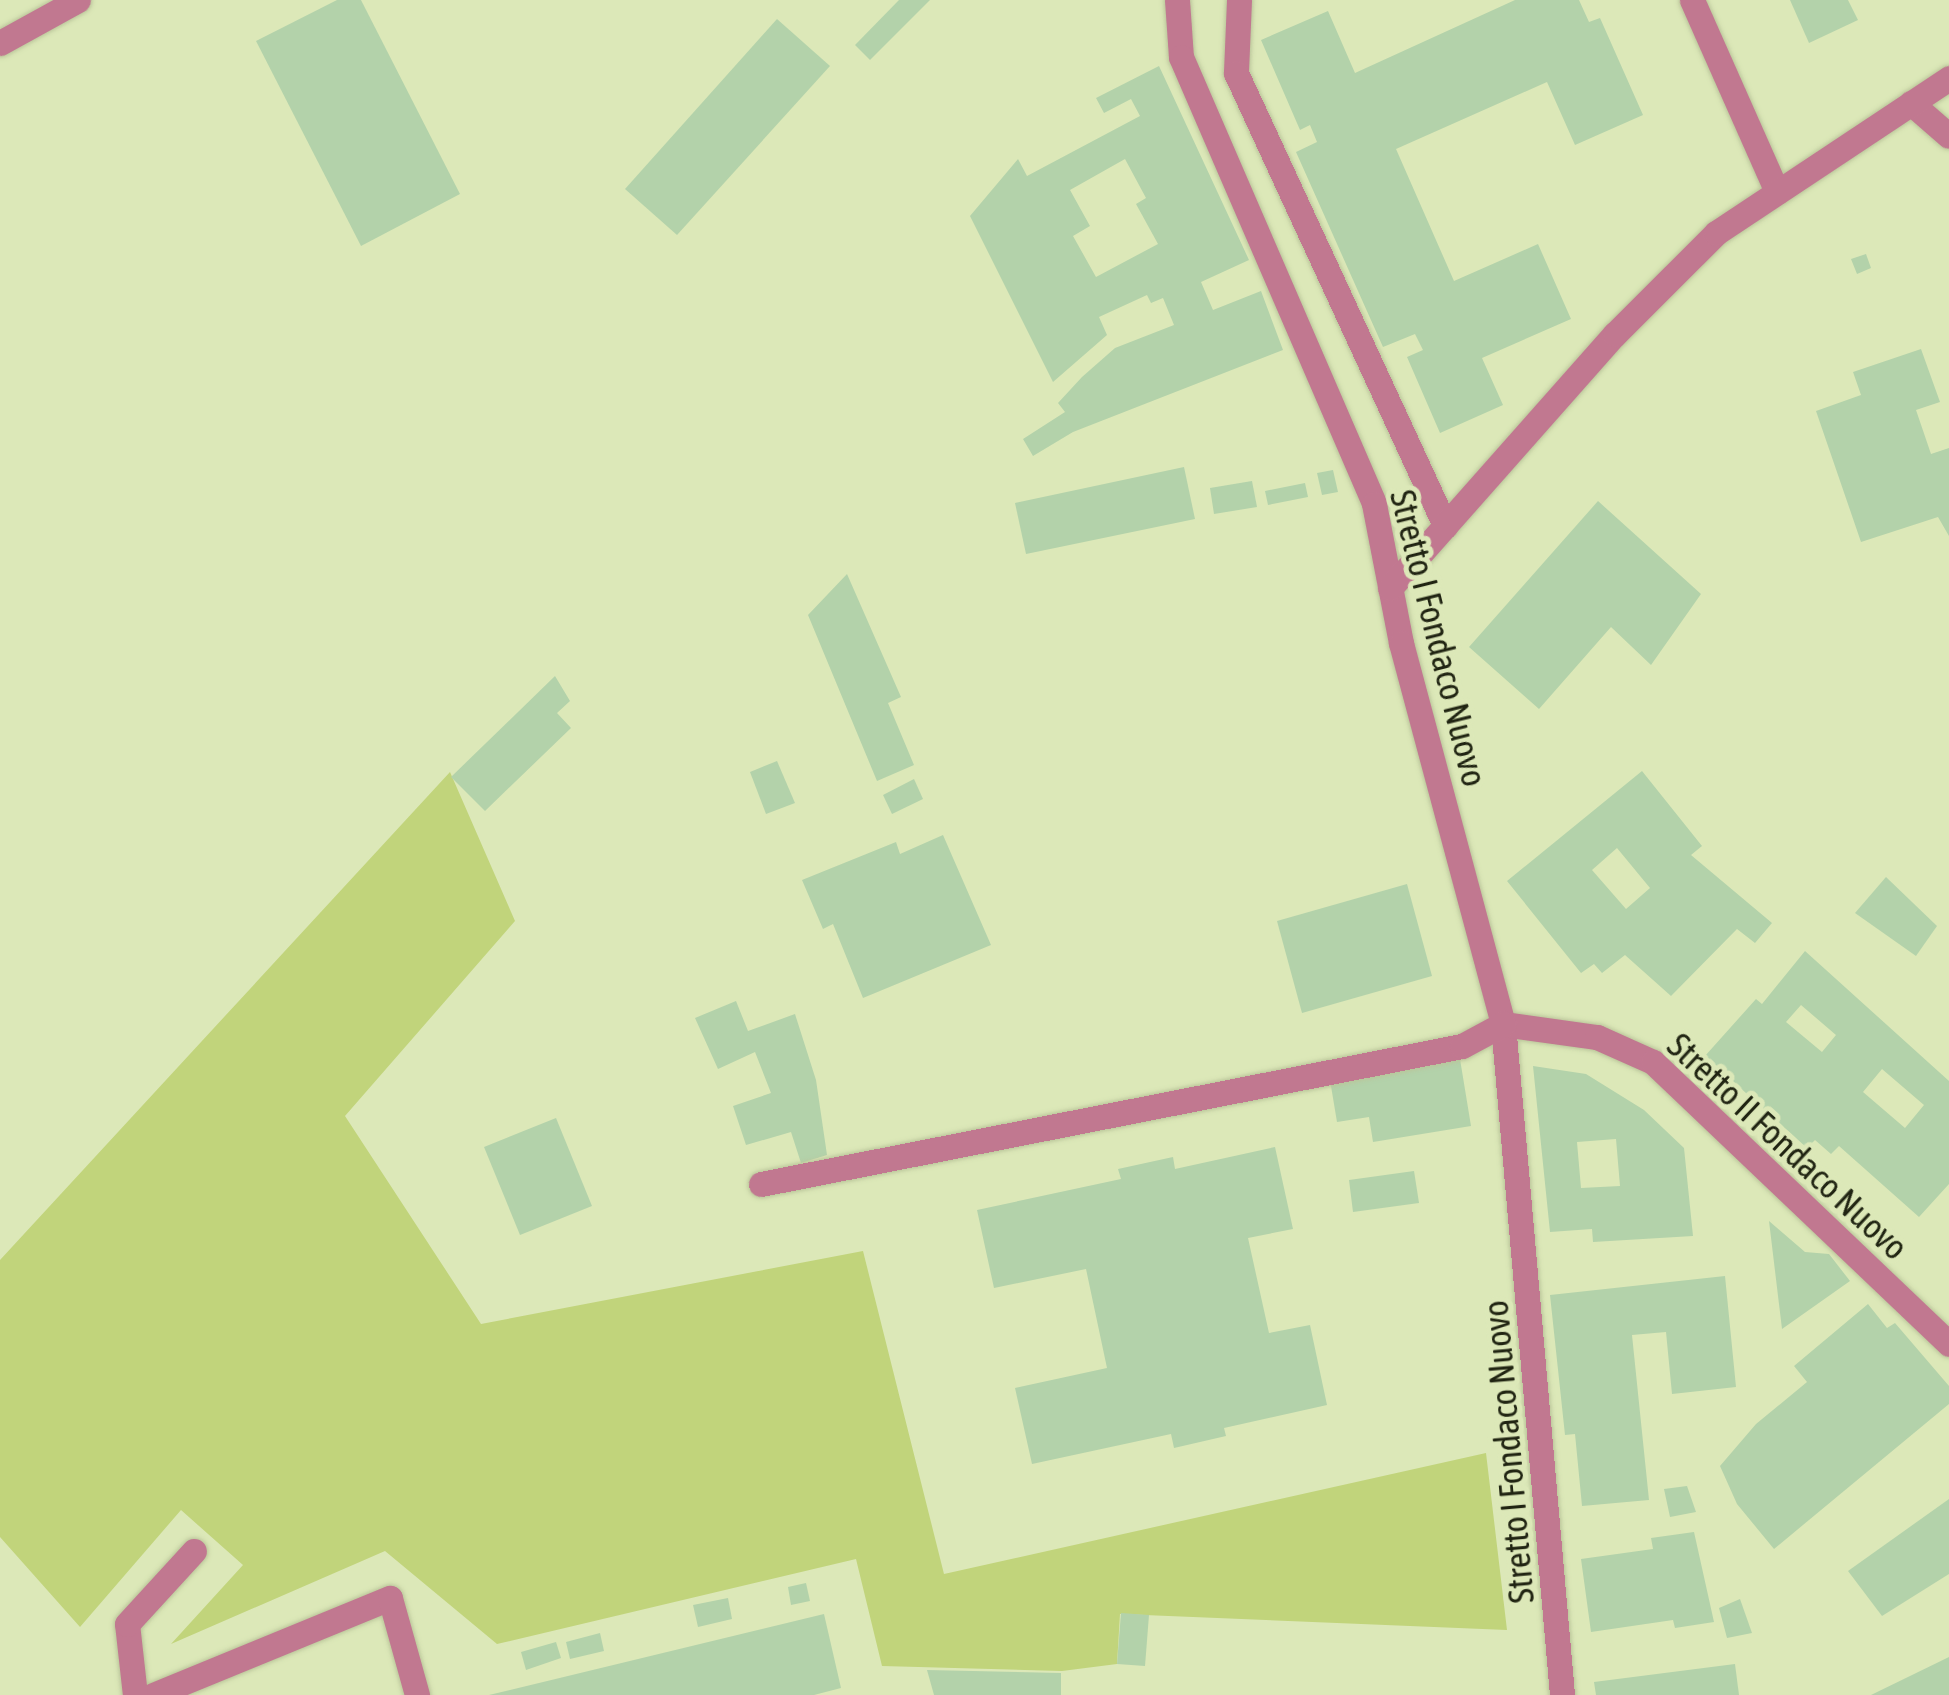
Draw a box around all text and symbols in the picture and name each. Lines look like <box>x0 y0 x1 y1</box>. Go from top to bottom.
street label: Stretto I Fondaco Nuovo <box>1382 486 1496 790</box>
street label: Stretto II Fondaco Nuovo <box>1659 1024 1917 1268</box>
street label: Stretto I Fondaco Nuovo <box>1474 1299 1542 1605</box>

